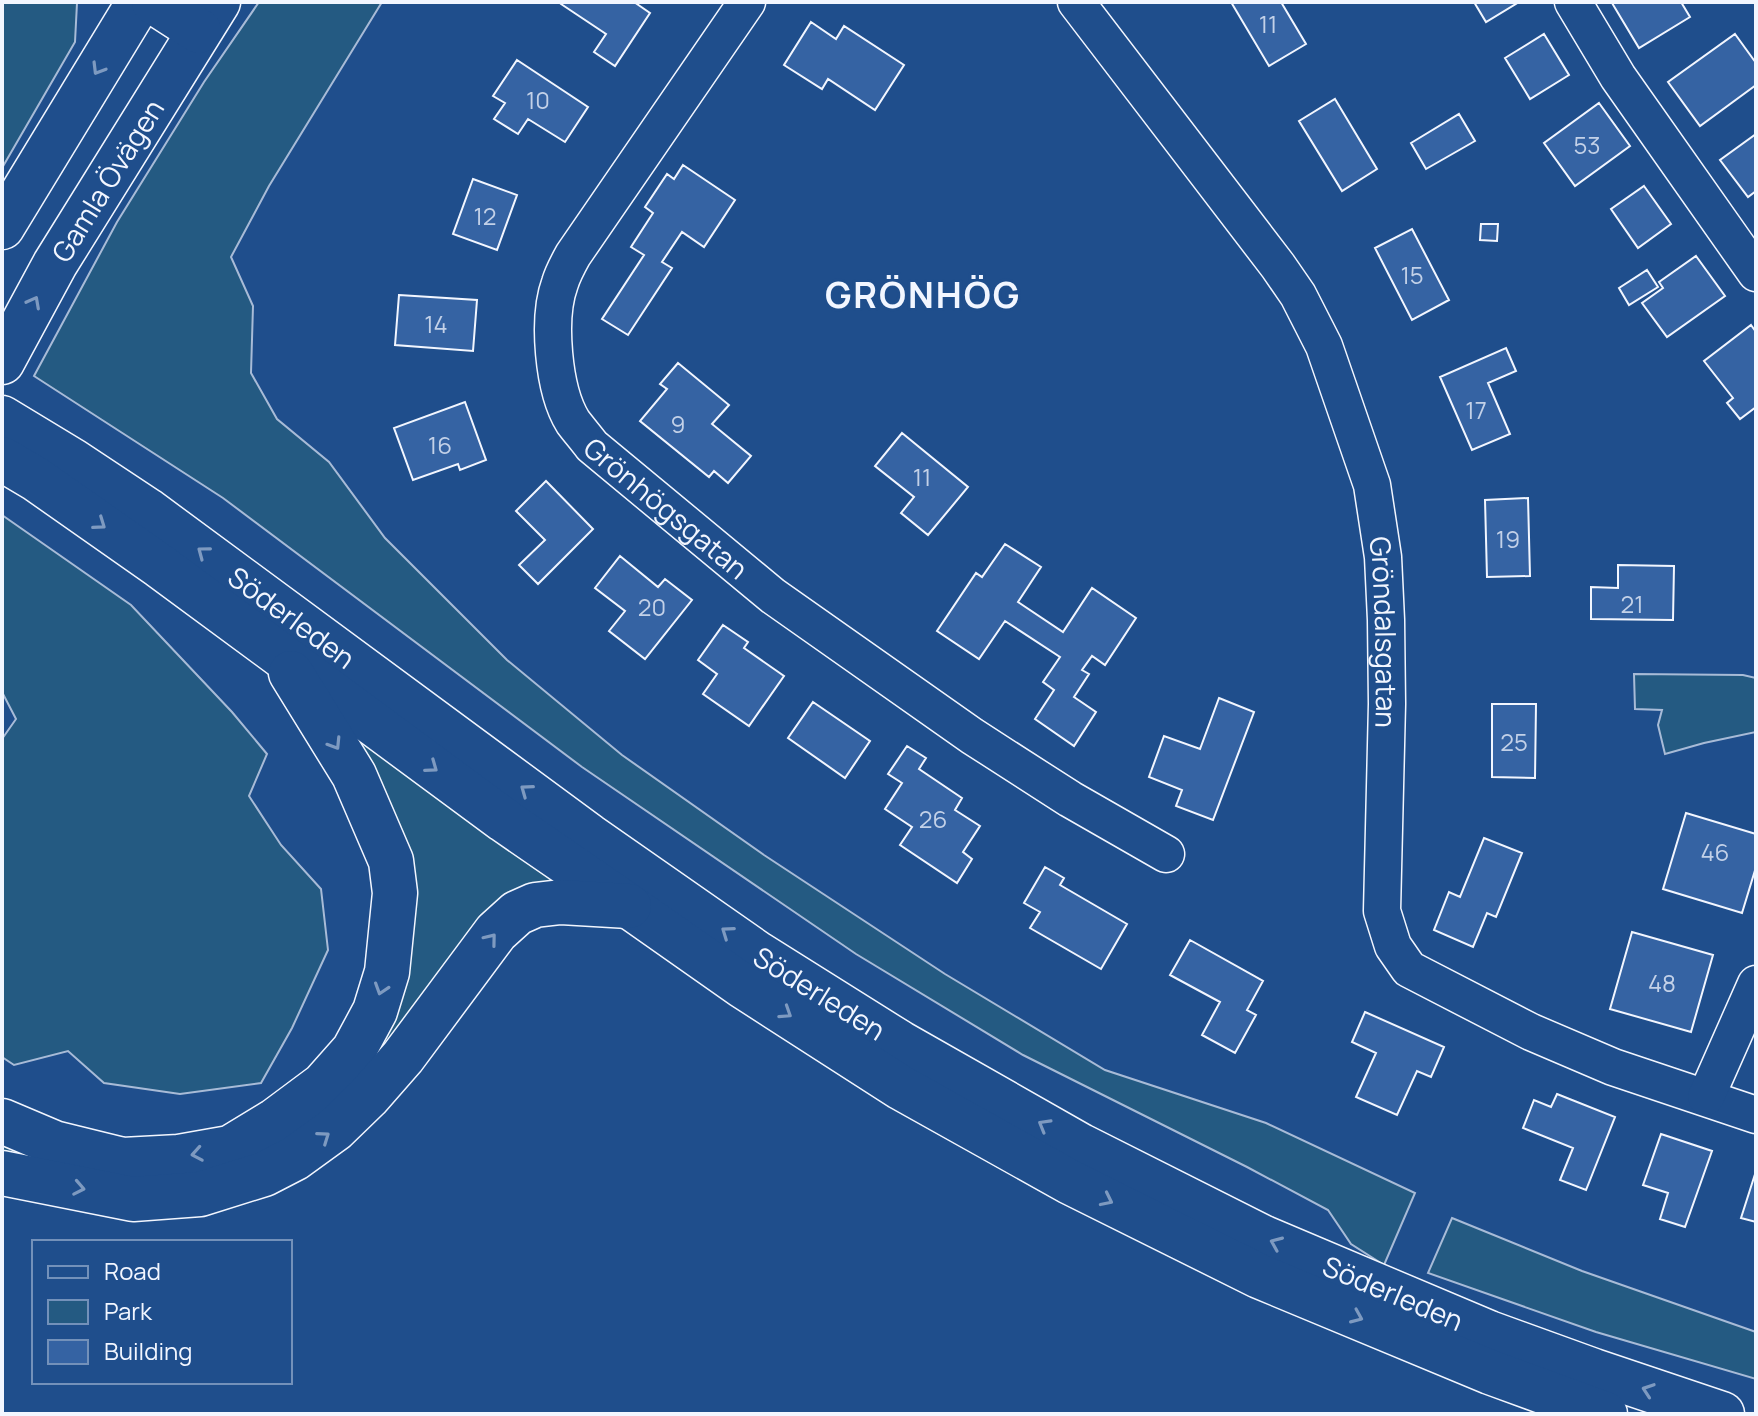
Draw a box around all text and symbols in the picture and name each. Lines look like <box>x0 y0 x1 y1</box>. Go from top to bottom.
house number: 11 <box>1259 7 1277 40</box>
one-way arrow <box>92 60 108 75</box>
house number: 10 <box>526 83 550 116</box>
street label: Gamla Övägen <box>42 92 172 269</box>
house number: 53 <box>1573 128 1601 161</box>
house number: 12 <box>473 199 497 232</box>
house number: 15 <box>1400 258 1424 291</box>
district label: GRÖNHÖG <box>825 270 1021 319</box>
one-way arrow <box>24 297 40 311</box>
house number: 14 <box>424 307 448 340</box>
house number: 17 <box>1465 393 1487 426</box>
house number: 9 <box>671 407 685 440</box>
house number: 16 <box>428 428 452 461</box>
street label: Grönhögsgatan <box>576 428 757 587</box>
house number: 11 <box>913 460 931 493</box>
one-way arrow <box>91 514 105 529</box>
house number: 19 <box>1496 522 1520 555</box>
street label: Gröndalsgatan <box>1361 534 1406 728</box>
one-way arrow <box>198 547 212 562</box>
street label: Söderleden <box>221 557 363 677</box>
house number: 21 <box>1620 587 1644 620</box>
house number: 20 <box>638 590 666 623</box>
house number: 25 <box>1500 725 1528 758</box>
one-way arrow <box>325 735 340 750</box>
one-way arrow <box>423 757 438 771</box>
one-way arrow <box>520 785 534 799</box>
house number: 26 <box>919 802 947 835</box>
house number: 46 <box>1700 835 1730 868</box>
one-way arrow <box>721 927 735 942</box>
one-way arrow <box>481 933 495 948</box>
street label: Söderleden <box>747 937 893 1048</box>
house number: 48 <box>1648 966 1676 999</box>
one-way arrow <box>375 982 391 996</box>
one-way arrow <box>777 1004 791 1019</box>
one-way arrow <box>1039 1119 1053 1135</box>
one-way arrow <box>315 1132 329 1147</box>
one-way arrow <box>190 1145 203 1162</box>
one-way arrow <box>71 1179 85 1196</box>
one-way arrow <box>1098 1191 1113 1206</box>
one-way arrow <box>1270 1236 1284 1253</box>
legend <box>32 1240 292 1384</box>
street label: Söderleden <box>1317 1246 1469 1339</box>
text: Road <box>104 1254 161 1287</box>
text: Park <box>104 1294 153 1327</box>
one-way arrow <box>1349 1307 1363 1323</box>
text: Building <box>104 1334 192 1367</box>
one-way arrow <box>1642 1383 1656 1399</box>

